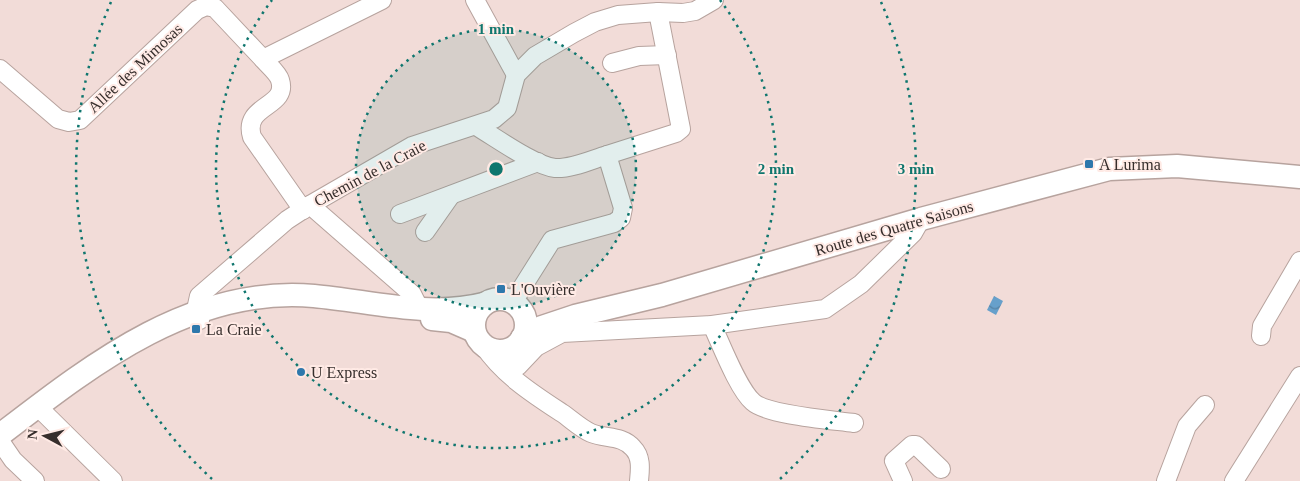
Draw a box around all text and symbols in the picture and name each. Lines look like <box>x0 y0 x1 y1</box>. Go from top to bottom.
street label: Allée des Mimosas <box>84 20 186 116</box>
text: 1 min <box>478 21 515 37</box>
street label: Chemin de la Craie <box>311 136 429 210</box>
place label: A Lurima <box>1099 156 1161 173</box>
marker: A Lurima <box>1083 158 1095 170</box>
centre of rings <box>487 160 505 178</box>
text: 2 min <box>758 161 795 177</box>
text: 3 min <box>898 161 935 177</box>
street label: Route des Quatre Saisons <box>813 197 975 259</box>
place label: L'Ouvière <box>511 281 575 298</box>
marker: L'Ouvière <box>495 283 507 295</box>
place label: La Craie <box>206 321 262 338</box>
marker: La Craie <box>190 323 202 335</box>
place label: U Express <box>311 364 377 382</box>
marker: U Express <box>295 366 307 378</box>
north arrow <box>20 411 70 461</box>
text: N <box>25 429 41 440</box>

